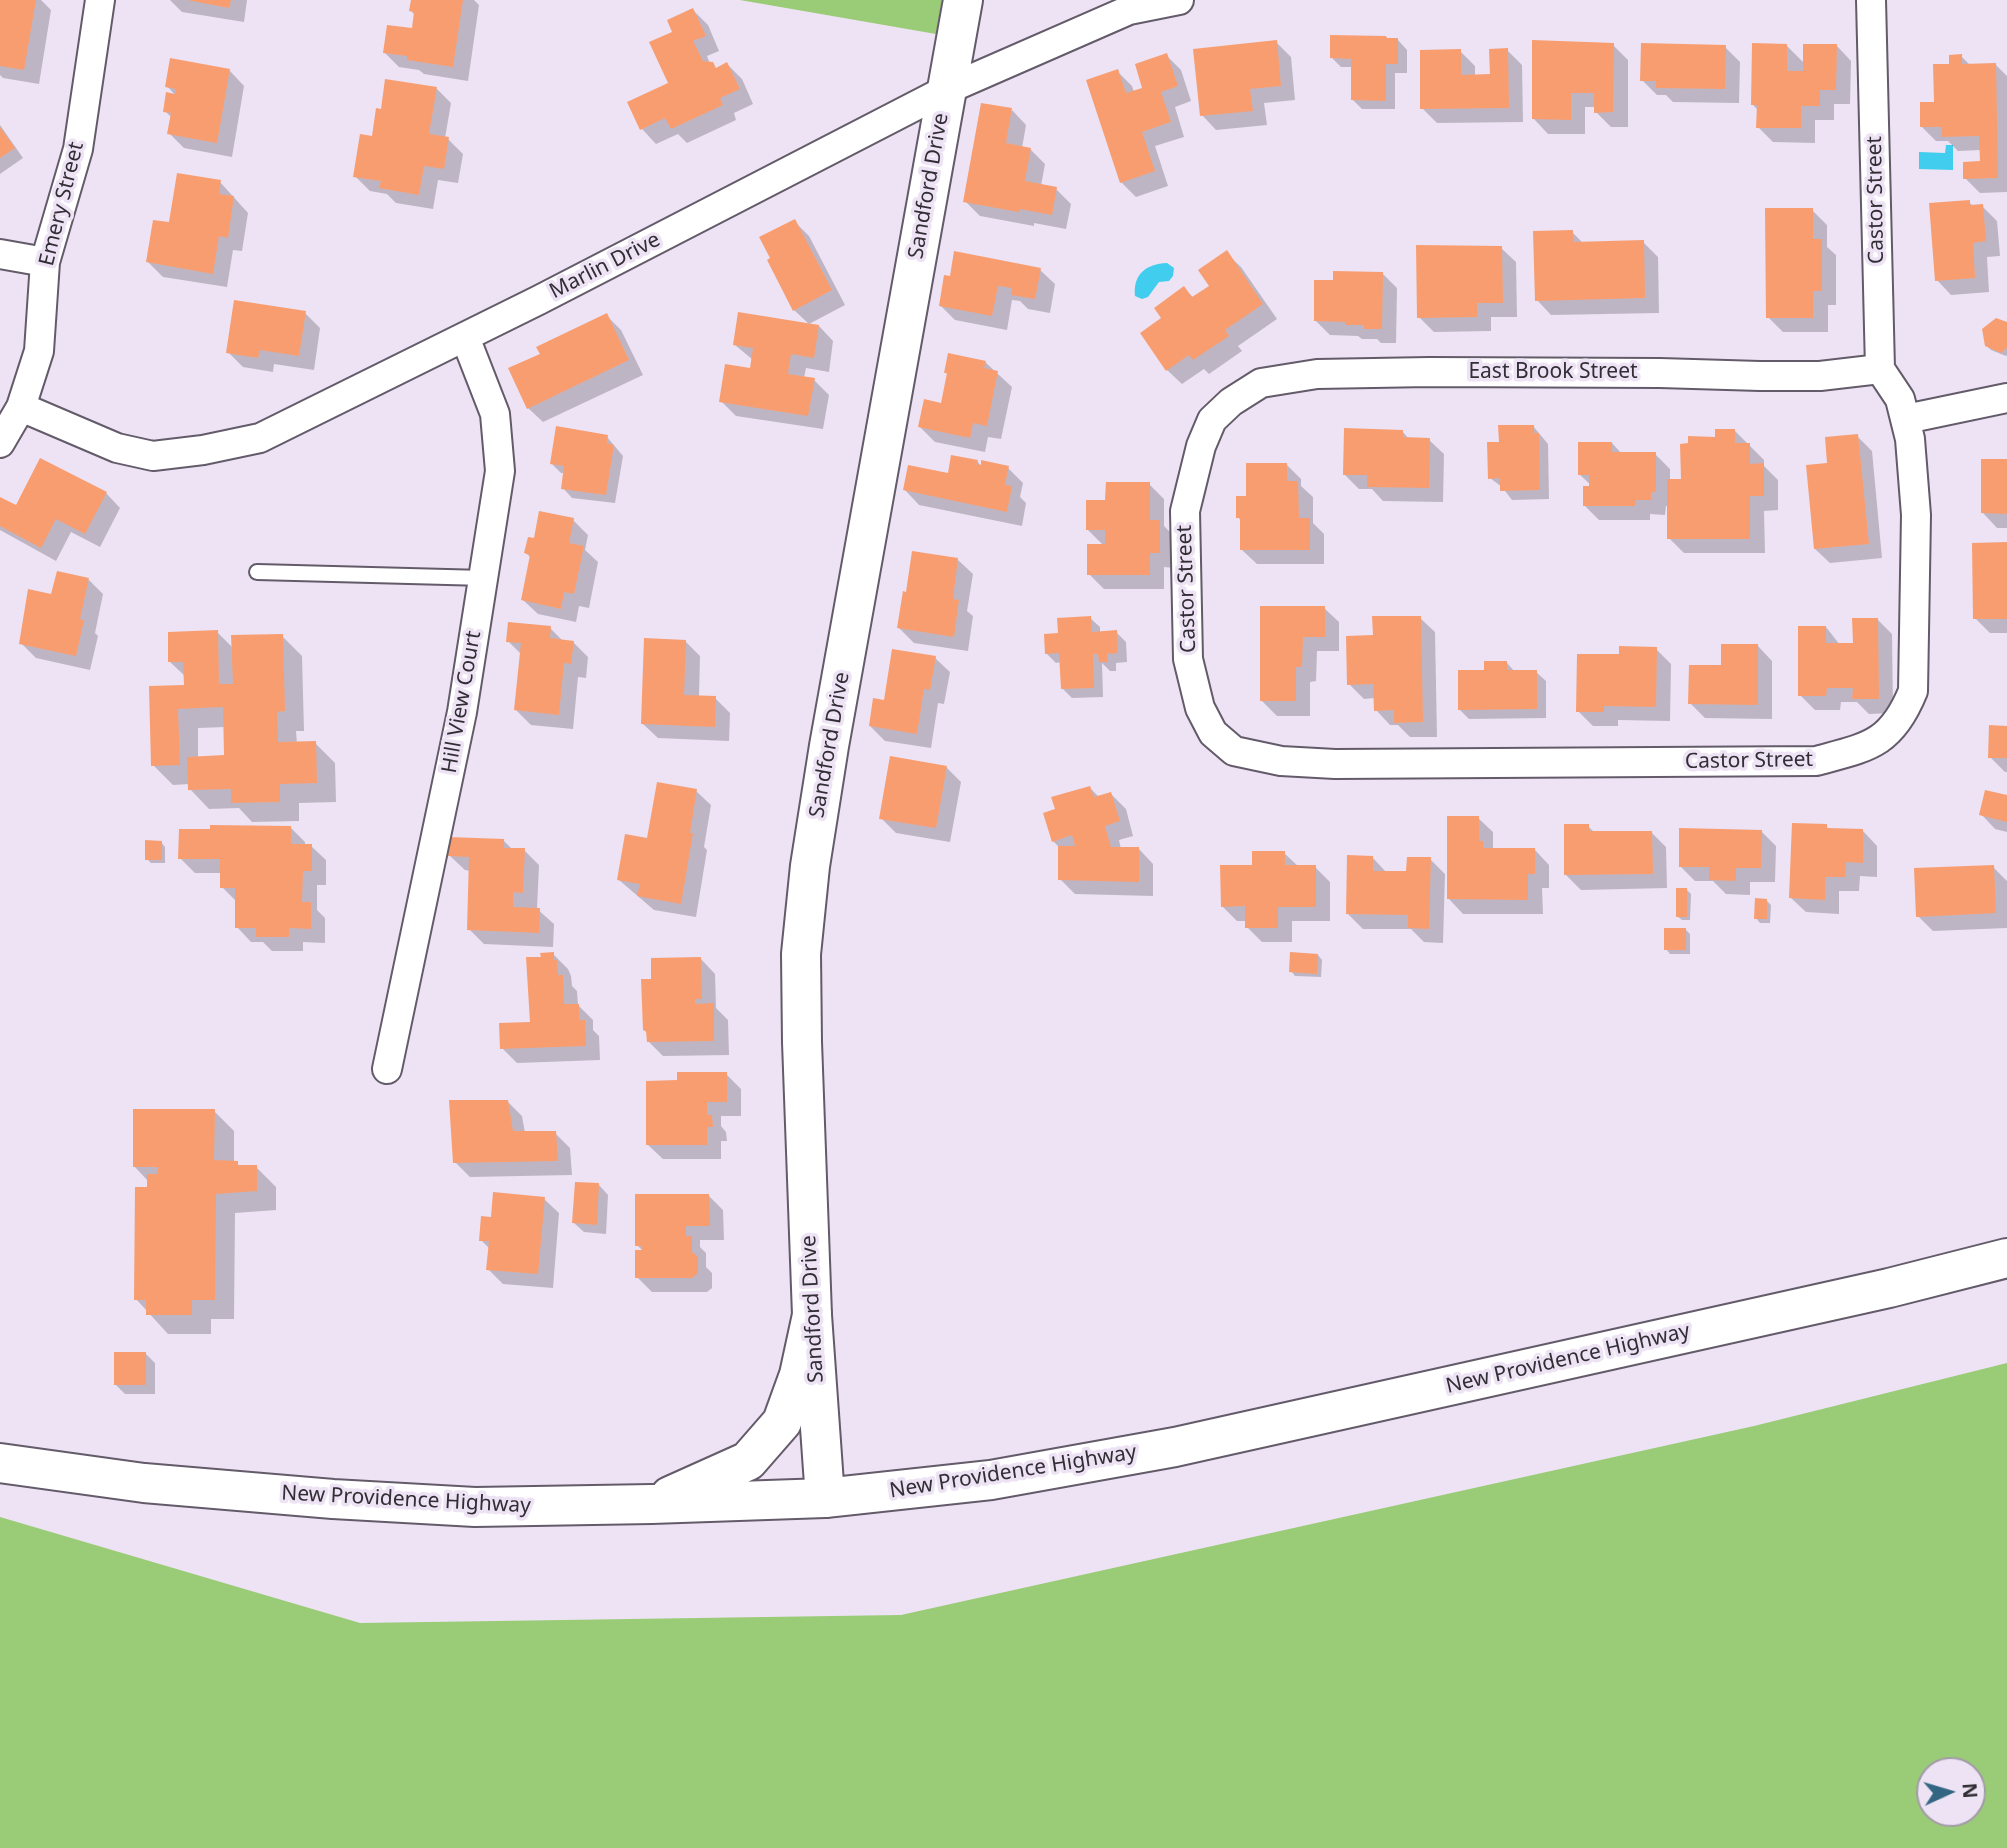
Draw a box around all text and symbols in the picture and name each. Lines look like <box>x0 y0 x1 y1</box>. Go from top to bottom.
street label: Sandford Drive <box>904 111 954 261</box>
street label: Castor Street <box>1862 136 1890 264</box>
street label: Emery Street <box>34 140 90 268</box>
street label: Marlin Drive <box>546 227 664 305</box>
street label: East Brook Street <box>1468 359 1638 385</box>
street label: Castor Street <box>1172 525 1202 653</box>
street label: Hill View Court <box>437 629 487 775</box>
street label: Sandford Drive <box>805 670 855 820</box>
street label: Castor Street <box>1685 747 1813 775</box>
street label: Sandford Drive <box>797 1235 829 1383</box>
street label: New Providence Highway <box>1444 1319 1692 1399</box>
street label: New Providence Highway <box>888 1440 1138 1504</box>
street label: New Providence Highway <box>281 1481 531 1519</box>
north arrow <box>1916 1757 1986 1827</box>
text: N <box>1956 1782 1983 1799</box>

